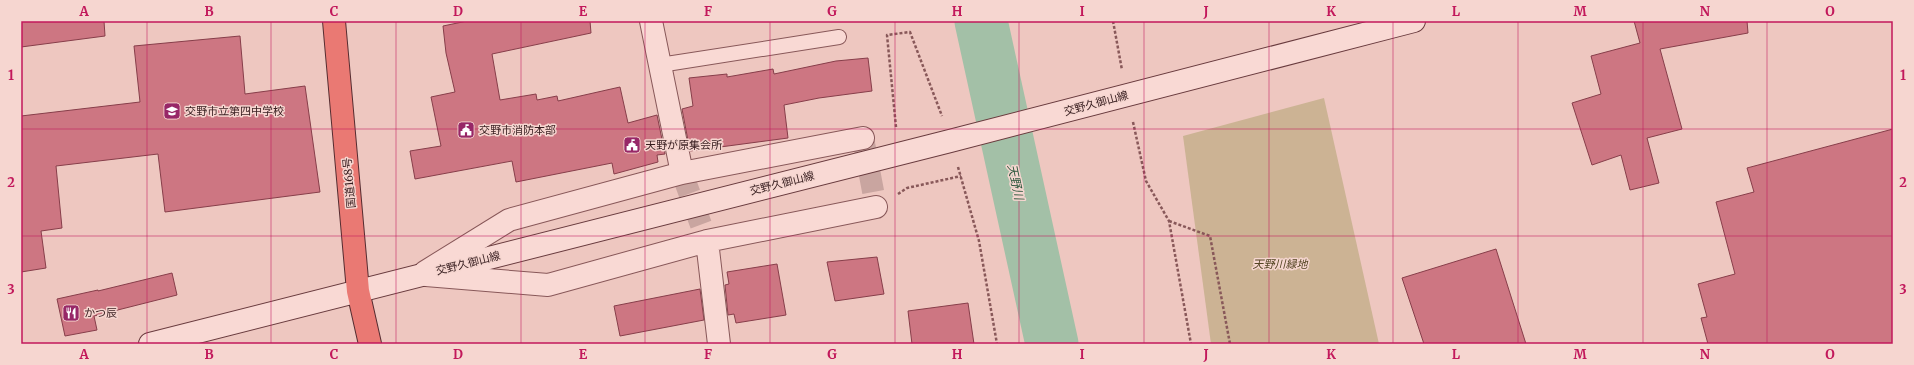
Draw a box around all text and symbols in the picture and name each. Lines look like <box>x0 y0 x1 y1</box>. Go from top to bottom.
text: A <box>78 3 89 20</box>
text: B <box>204 3 214 20</box>
text: C <box>330 3 339 20</box>
text: D <box>453 3 463 20</box>
text: E <box>579 3 588 20</box>
text: F <box>704 3 712 20</box>
text: G <box>827 3 837 20</box>
text: H <box>952 3 963 20</box>
text: I <box>1079 3 1085 20</box>
text: J <box>1202 3 1209 20</box>
text: K <box>1326 3 1336 20</box>
text: L <box>1452 3 1461 20</box>
text: M <box>1573 3 1587 20</box>
text: N <box>1700 3 1711 20</box>
text: O <box>1825 3 1835 20</box>
text: 1 <box>8 67 14 84</box>
text: 1 <box>1900 67 1906 84</box>
street label: 交野久御山線 <box>1062 88 1130 118</box>
school or university icon: 交野市立第四中学校 <box>162 101 182 121</box>
place label: 交野市立第四中学校 <box>185 104 284 118</box>
public building icon: 交野市消防本部 <box>456 120 476 140</box>
place label: 交野市消防本部 <box>479 123 556 137</box>
public building icon: 天野が原集会所 <box>622 135 642 155</box>
place label: 天野が原集会所 <box>645 138 723 152</box>
street label: 国道168号 <box>340 157 358 209</box>
water label: 天野川 <box>1005 163 1027 203</box>
street label: 交野久御山線 <box>748 168 816 198</box>
text: 2 <box>7 174 15 191</box>
text: 2 <box>1899 174 1907 191</box>
street label: 交野久御山線 <box>434 248 502 278</box>
park label: 天野川緑地 <box>1253 257 1308 271</box>
text: 3 <box>7 281 15 298</box>
text: 3 <box>1899 281 1907 298</box>
restaurant icon: かつ辰 <box>61 303 81 323</box>
place label: かつ辰 <box>84 306 117 320</box>
text: A <box>78 346 89 363</box>
text: B <box>204 346 214 363</box>
text: C <box>330 346 339 363</box>
text: D <box>453 346 463 363</box>
text: E <box>579 346 588 363</box>
text: F <box>704 346 712 363</box>
text: G <box>827 346 837 363</box>
text: H <box>952 346 963 363</box>
text: I <box>1079 346 1085 363</box>
text: J <box>1202 346 1209 363</box>
text: K <box>1326 346 1336 363</box>
text: L <box>1452 346 1461 363</box>
text: M <box>1573 346 1587 363</box>
text: N <box>1700 346 1711 363</box>
text: O <box>1825 346 1835 363</box>

